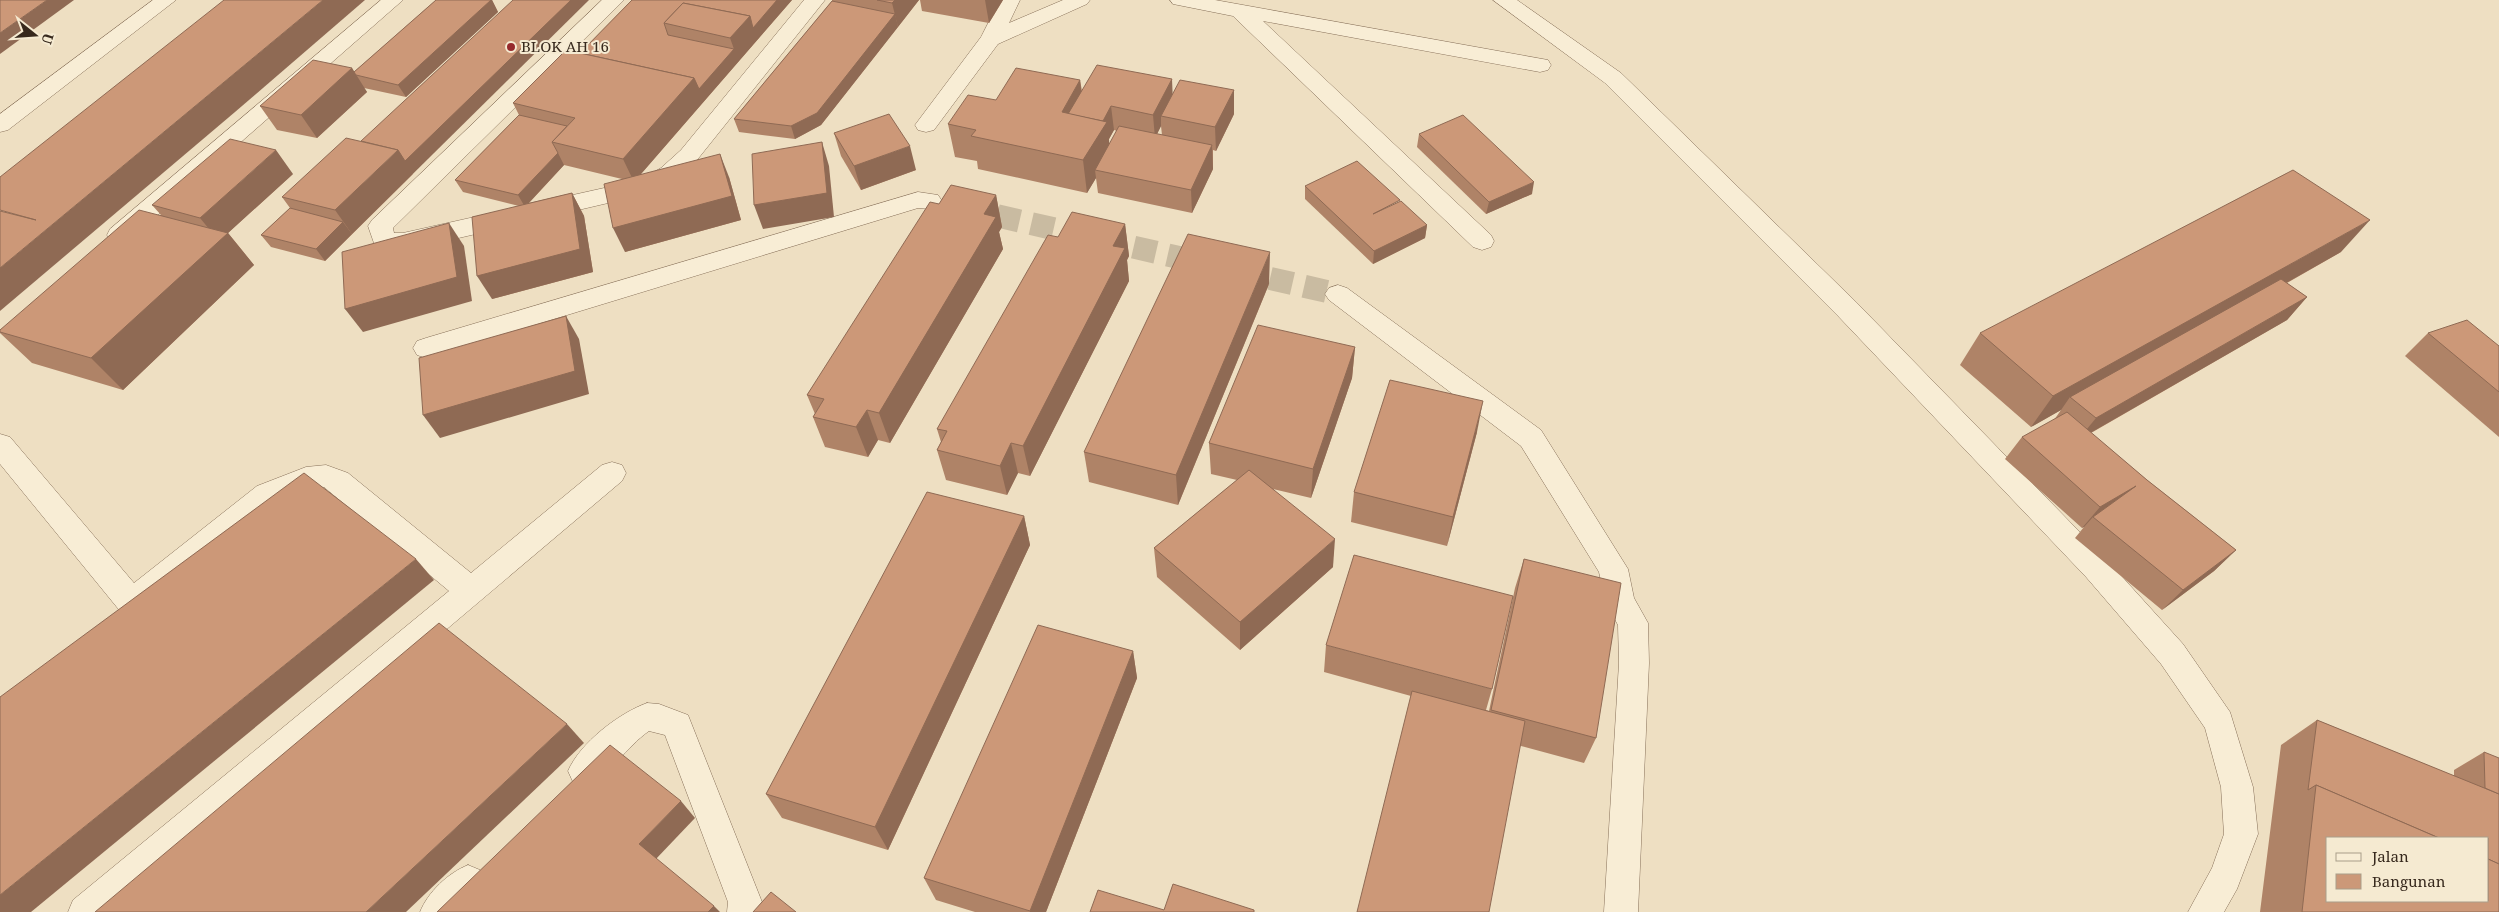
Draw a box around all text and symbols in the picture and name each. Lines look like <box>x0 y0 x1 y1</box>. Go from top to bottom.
north arrow <box>10 10 60 60</box>
text: U <box>37 31 59 47</box>
place label: BLOK AH 16 <box>521 36 609 56</box>
marker: BLOK AH 16 <box>505 41 517 53</box>
legend <box>2326 837 2489 902</box>
text: Jalan <box>2371 846 2409 866</box>
text: Bangunan <box>2372 871 2446 891</box>

